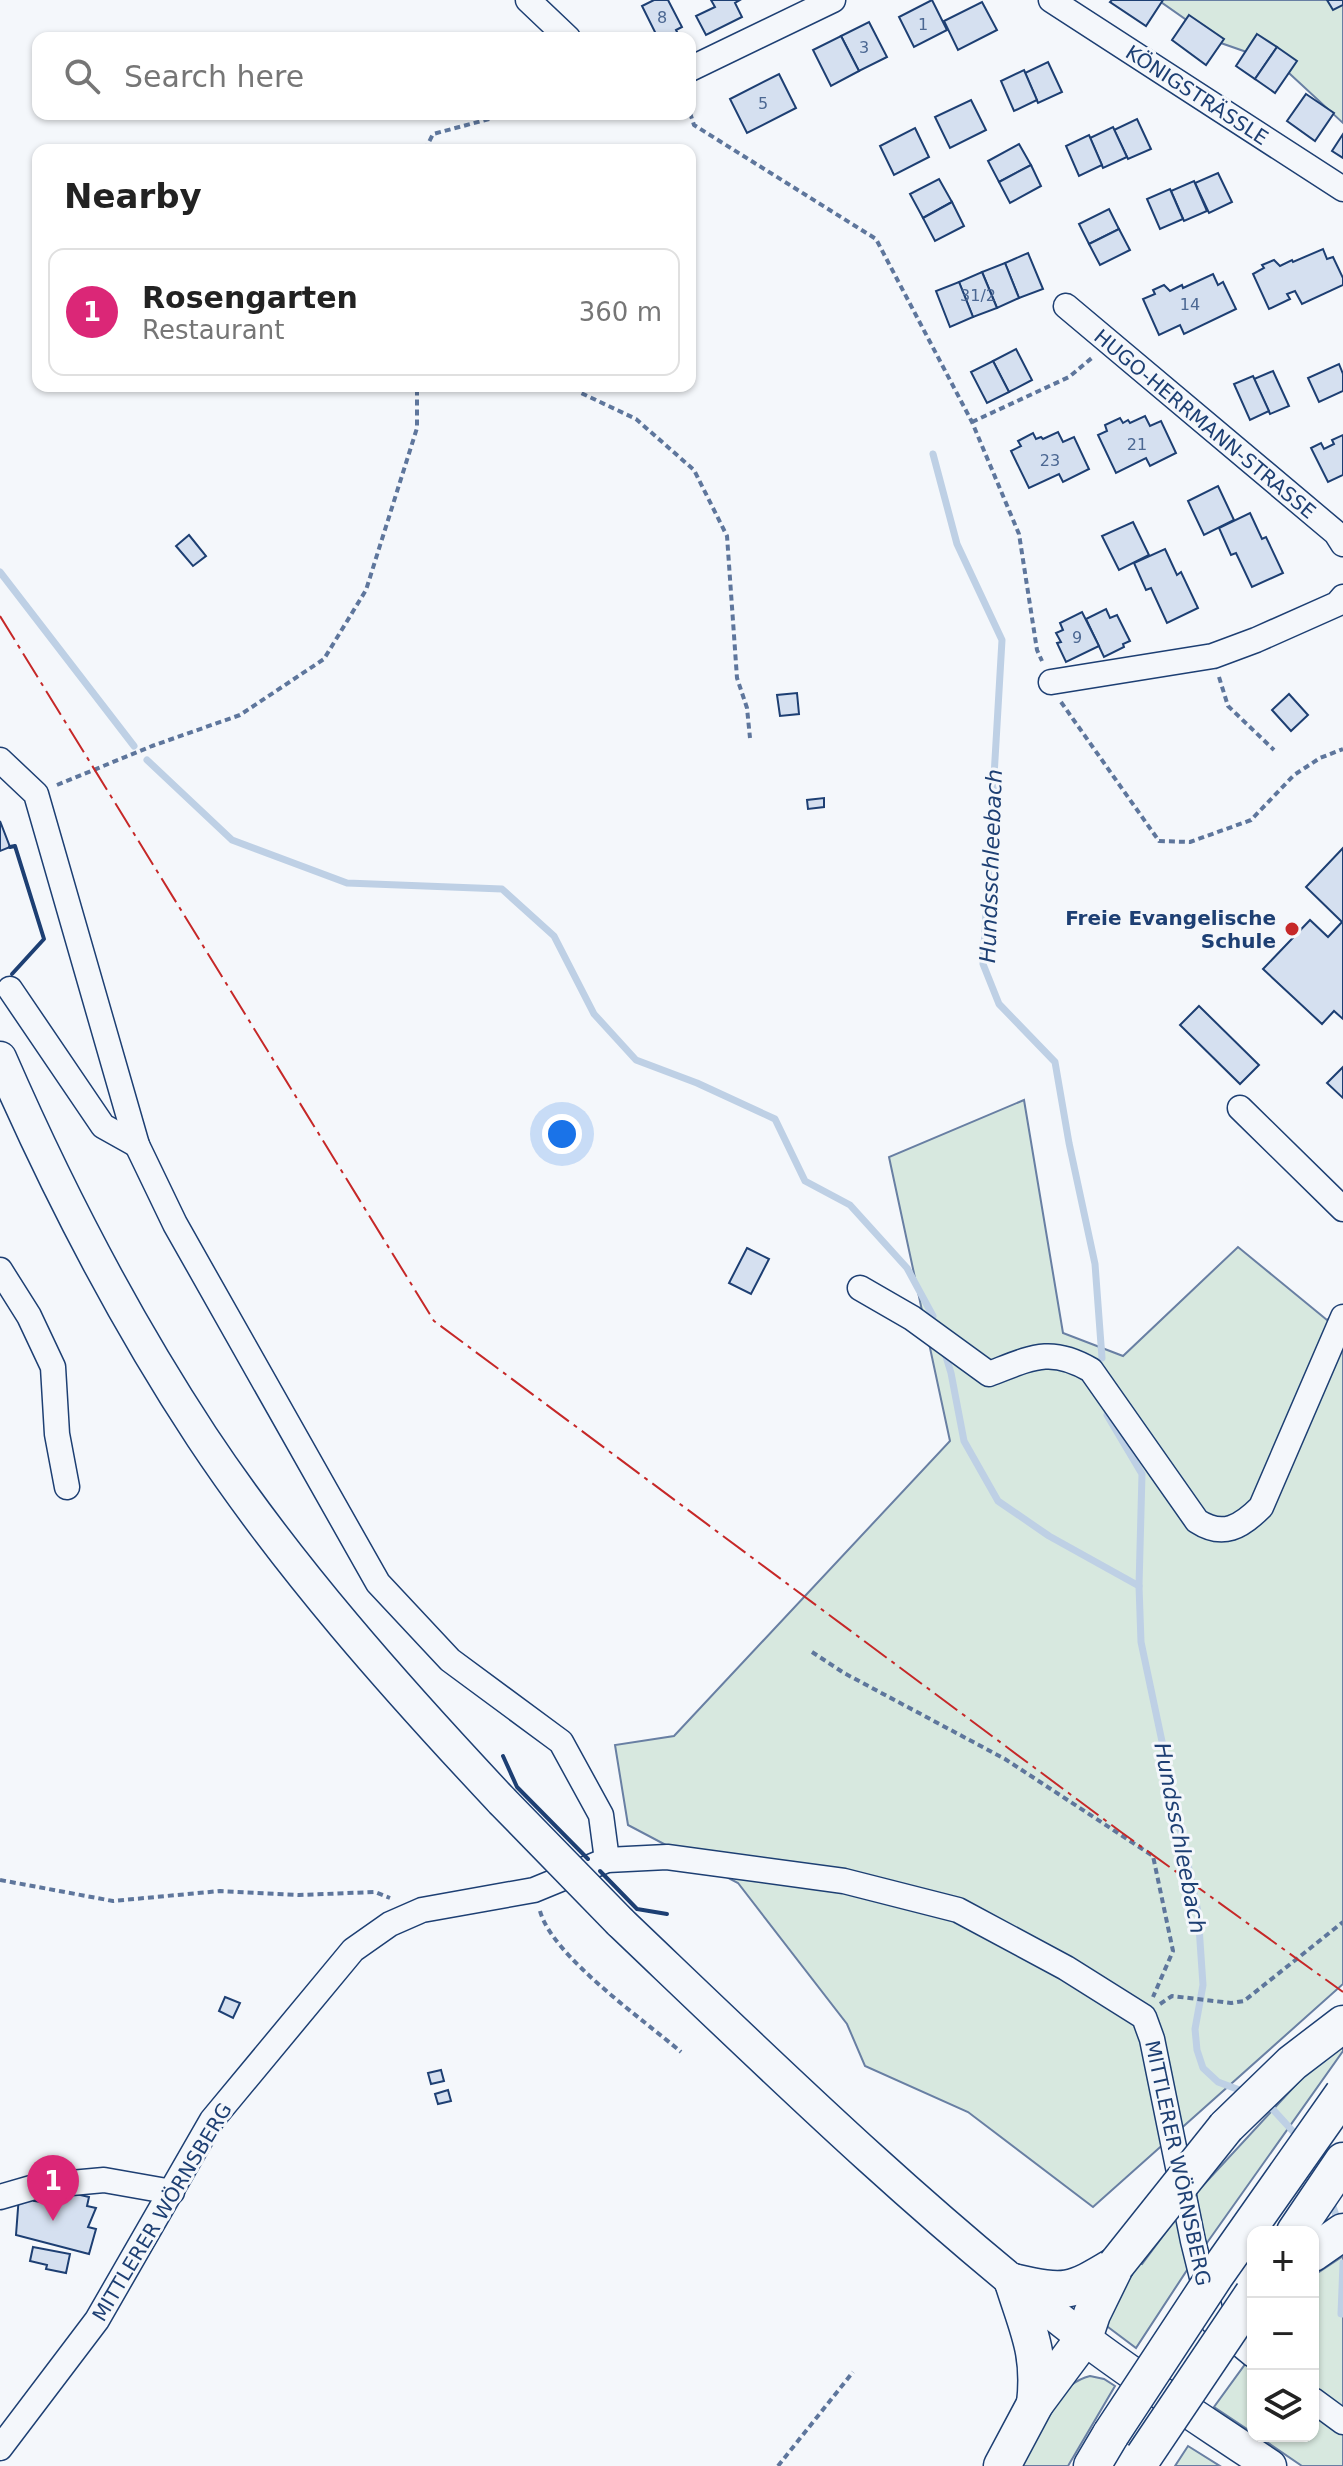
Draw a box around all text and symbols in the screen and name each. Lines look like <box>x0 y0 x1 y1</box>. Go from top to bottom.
house number: 8 <box>657 8 667 27</box>
house number: 1 <box>918 15 928 34</box>
search box <box>32 32 696 120</box>
house number: 3 <box>859 38 869 57</box>
street label: KÖNIGSTRÄSSLE <box>1121 40 1273 150</box>
icon: search <box>60 54 104 98</box>
text: Search here <box>124 59 304 94</box>
house number: 5 <box>758 94 768 113</box>
text: Nearby <box>64 176 202 216</box>
text: Rosengarten <box>142 280 358 315</box>
house number: 31/2 <box>960 286 996 305</box>
house number: 14 <box>1180 295 1200 314</box>
text: 1 <box>83 297 101 327</box>
text: 360 m <box>579 297 662 327</box>
text: Restaurant <box>142 315 284 345</box>
street label: HUGO-HERRMANN-STRASSE <box>1089 324 1321 524</box>
house number: 21 <box>1127 435 1147 454</box>
house number: 23 <box>1040 451 1060 470</box>
house number: 9 <box>1072 628 1082 647</box>
water label: Hundsschleebach <box>975 769 1007 963</box>
place label: Freie Evangelische Schule <box>1065 906 1276 953</box>
marker: Freie Evangelische Schule <box>1283 920 1301 938</box>
your location <box>542 1114 582 1154</box>
water label: Hundsschleebach <box>1149 1740 1211 1936</box>
street label: MITTLERER WÖRNSBERG <box>1140 2038 1216 2288</box>
street label: MITTLERER WÖRNSBERG <box>87 2098 237 2326</box>
pin: 1 <box>27 2155 79 2221</box>
map controls <box>1247 2226 1319 2442</box>
button: + <box>1247 2226 1319 2298</box>
button: − <box>1247 2298 1319 2370</box>
button: layers <box>1247 2370 1319 2442</box>

